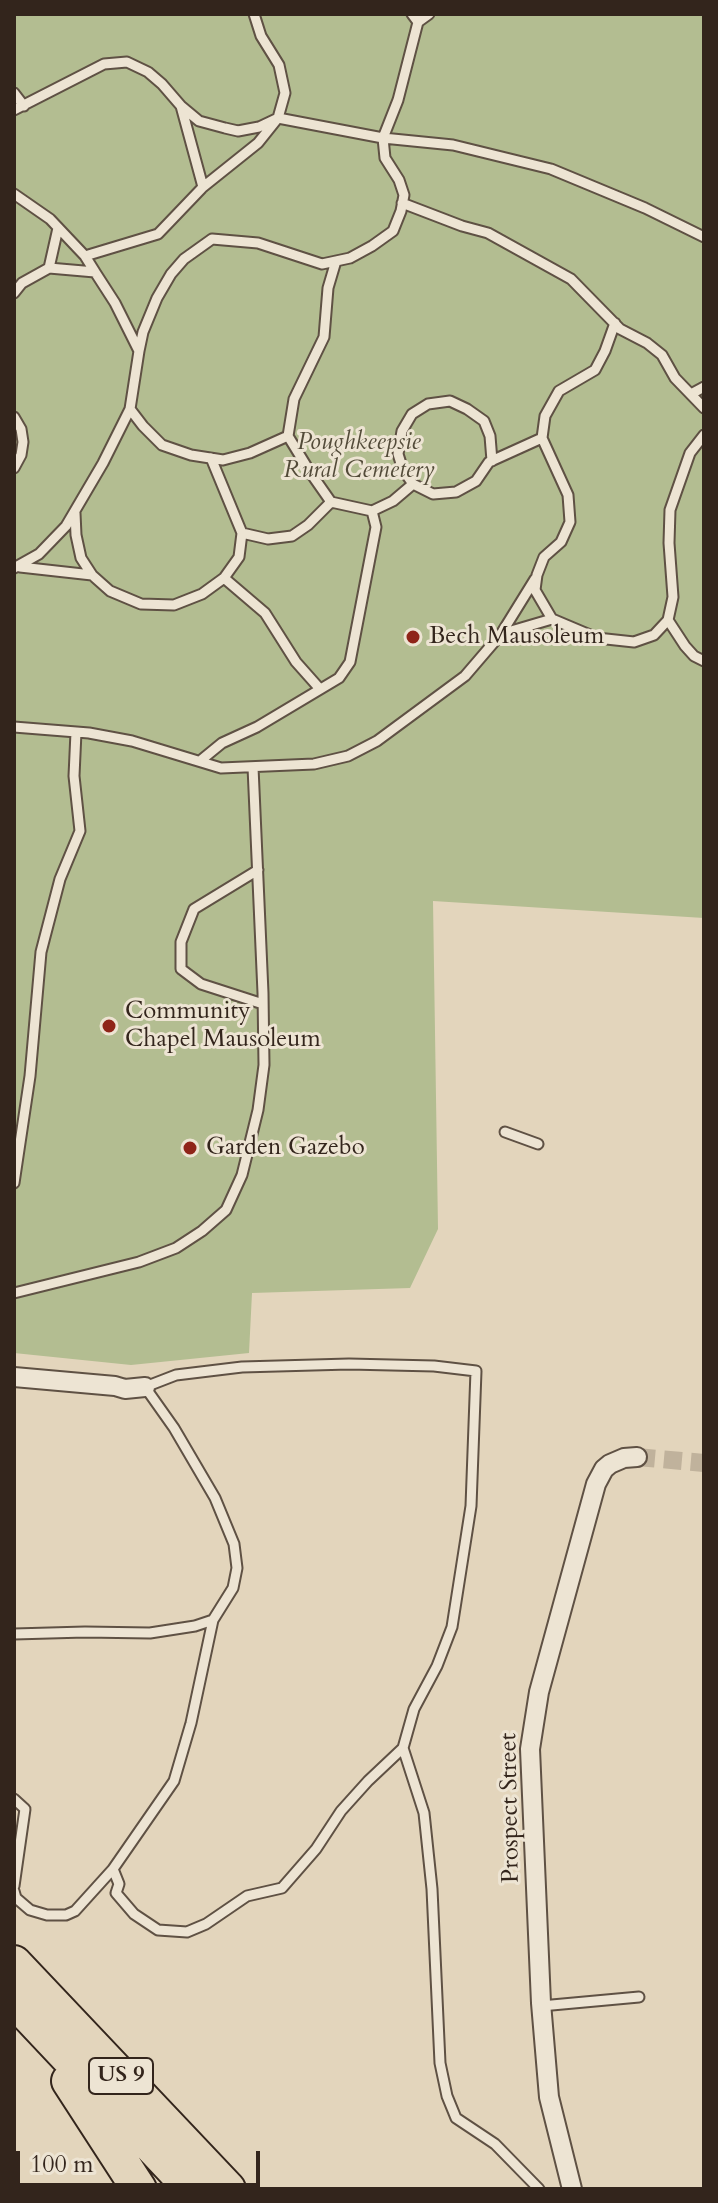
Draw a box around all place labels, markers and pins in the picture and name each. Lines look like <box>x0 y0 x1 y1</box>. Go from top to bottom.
place label: Bech Mausoleum <box>429 623 604 651</box>
marker: Bech Mausoleum <box>404 628 422 646</box>
place label: Community Chapel Mausoleum <box>125 998 321 1054</box>
marker: Community Chapel Mausoleum <box>100 1017 118 1035</box>
place label: Garden Gazebo <box>206 1134 365 1162</box>
marker: Garden Gazebo <box>181 1139 199 1157</box>

